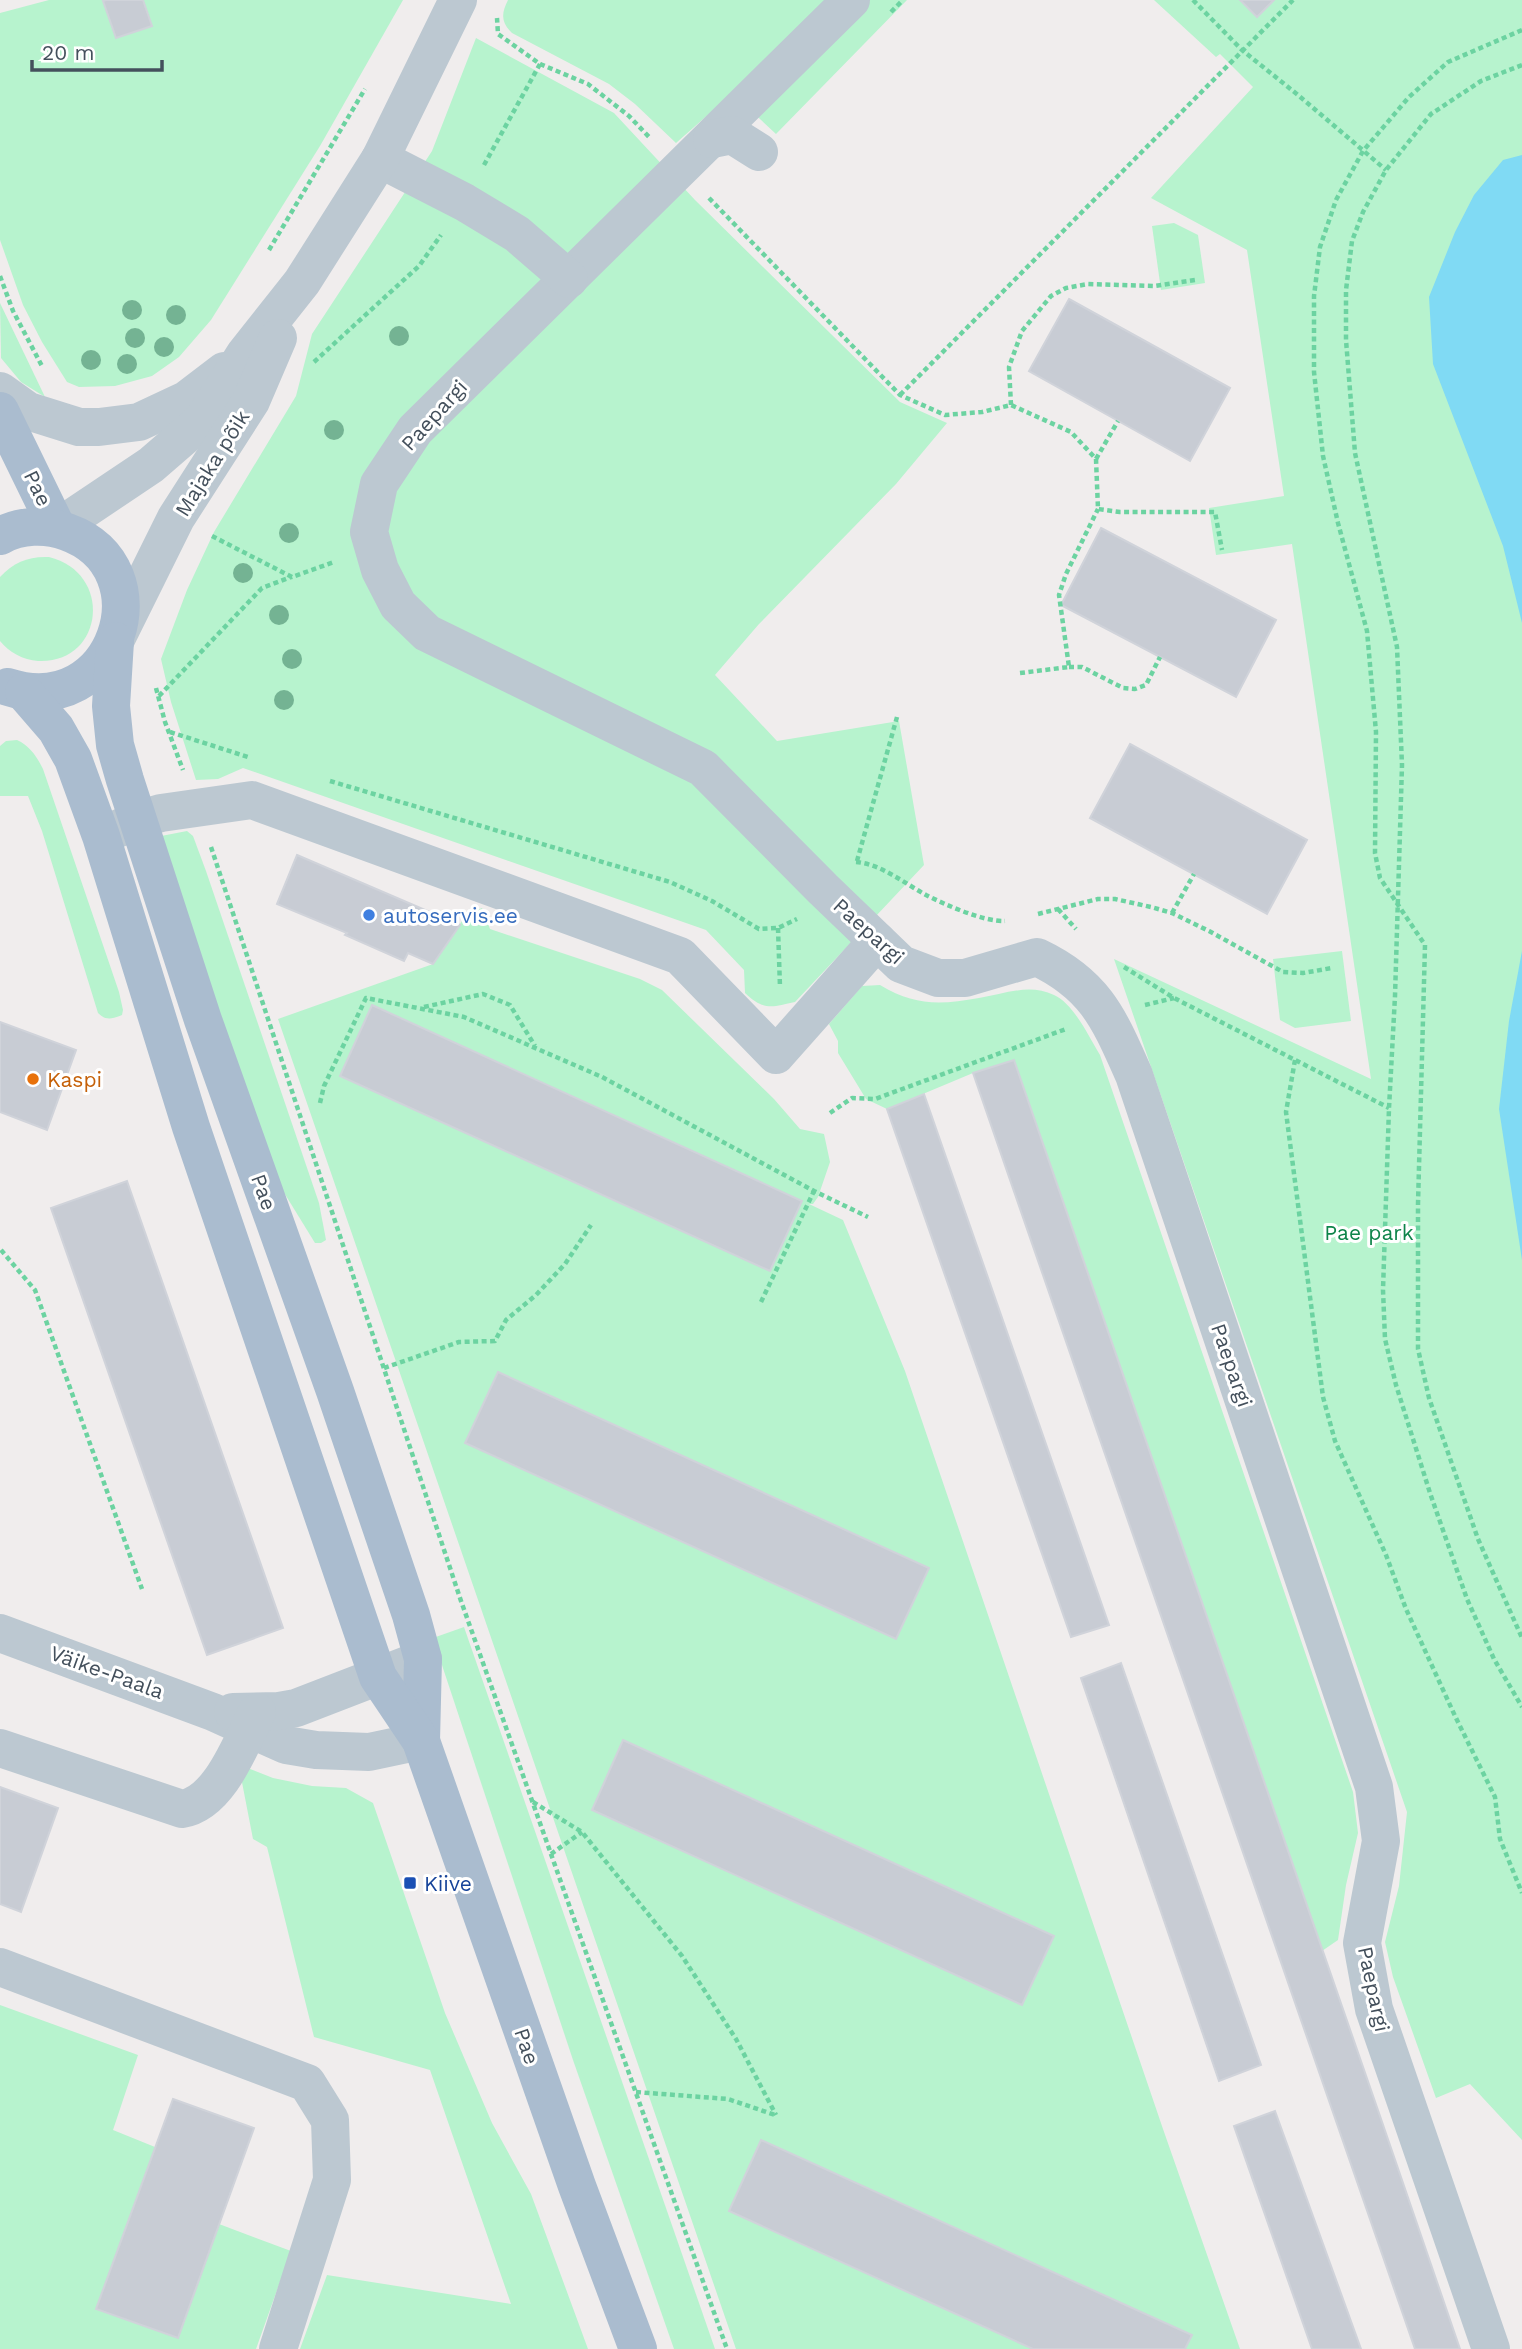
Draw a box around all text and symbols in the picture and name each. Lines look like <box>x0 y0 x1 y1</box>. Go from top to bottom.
scale bar <box>32 28 161 72</box>
text: 20 m <box>42 40 94 65</box>
street label: Paepargi <box>396 374 472 456</box>
street label: Majaka põik <box>169 405 255 521</box>
street label: Pae <box>19 466 57 510</box>
street label: Paepargi <box>828 893 910 969</box>
place label: autoservis.ee <box>383 903 518 928</box>
marker: autoservis.ee <box>361 907 377 923</box>
place label: Kaspi <box>47 1067 102 1092</box>
marker: Kaspi <box>25 1071 41 1087</box>
street label: Pae <box>246 1170 282 1214</box>
park label: Pae park <box>1324 1220 1414 1245</box>
street label: Paepargi <box>1206 1320 1258 1410</box>
street label: Väike-Paala <box>47 1640 167 1704</box>
place label: Kiive <box>424 1871 472 1896</box>
marker: Kiive <box>402 1875 418 1891</box>
street label: Paepargi <box>1353 1944 1395 2034</box>
street label: Pae <box>509 2025 545 2067</box>

